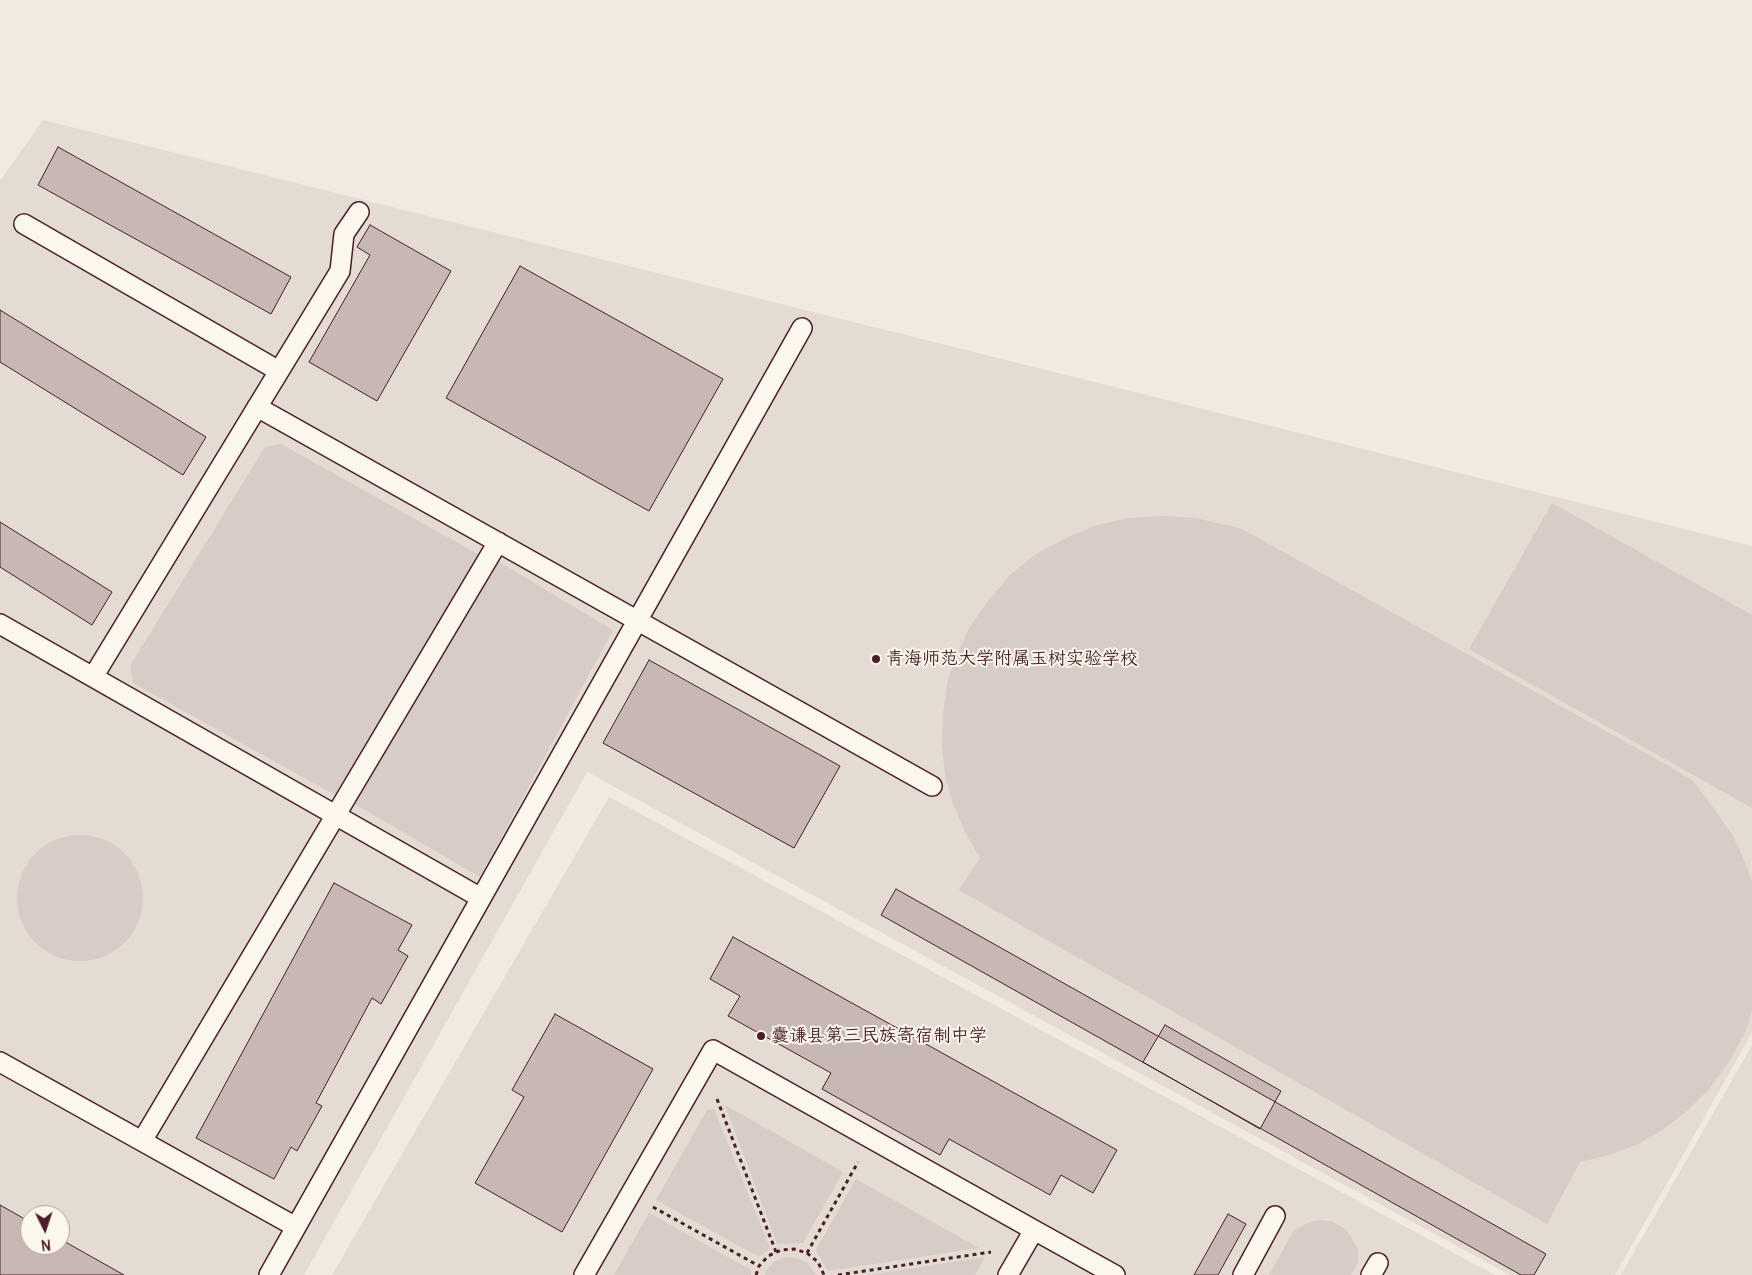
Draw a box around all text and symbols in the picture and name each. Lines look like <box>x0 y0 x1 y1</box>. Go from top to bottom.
place label: 青海师范大学附属玉树实验学校 <box>886 648 1138 670</box>
marker: 青海师范大学附属玉树实验学校 <box>870 653 882 665</box>
place label: 囊谦县第三民族寄宿制中学 <box>771 1025 987 1047</box>
marker: 囊谦县第三民族寄宿制中学 <box>755 1030 767 1042</box>
north arrow <box>20 1205 70 1255</box>
text: N <box>41 1236 51 1253</box>

